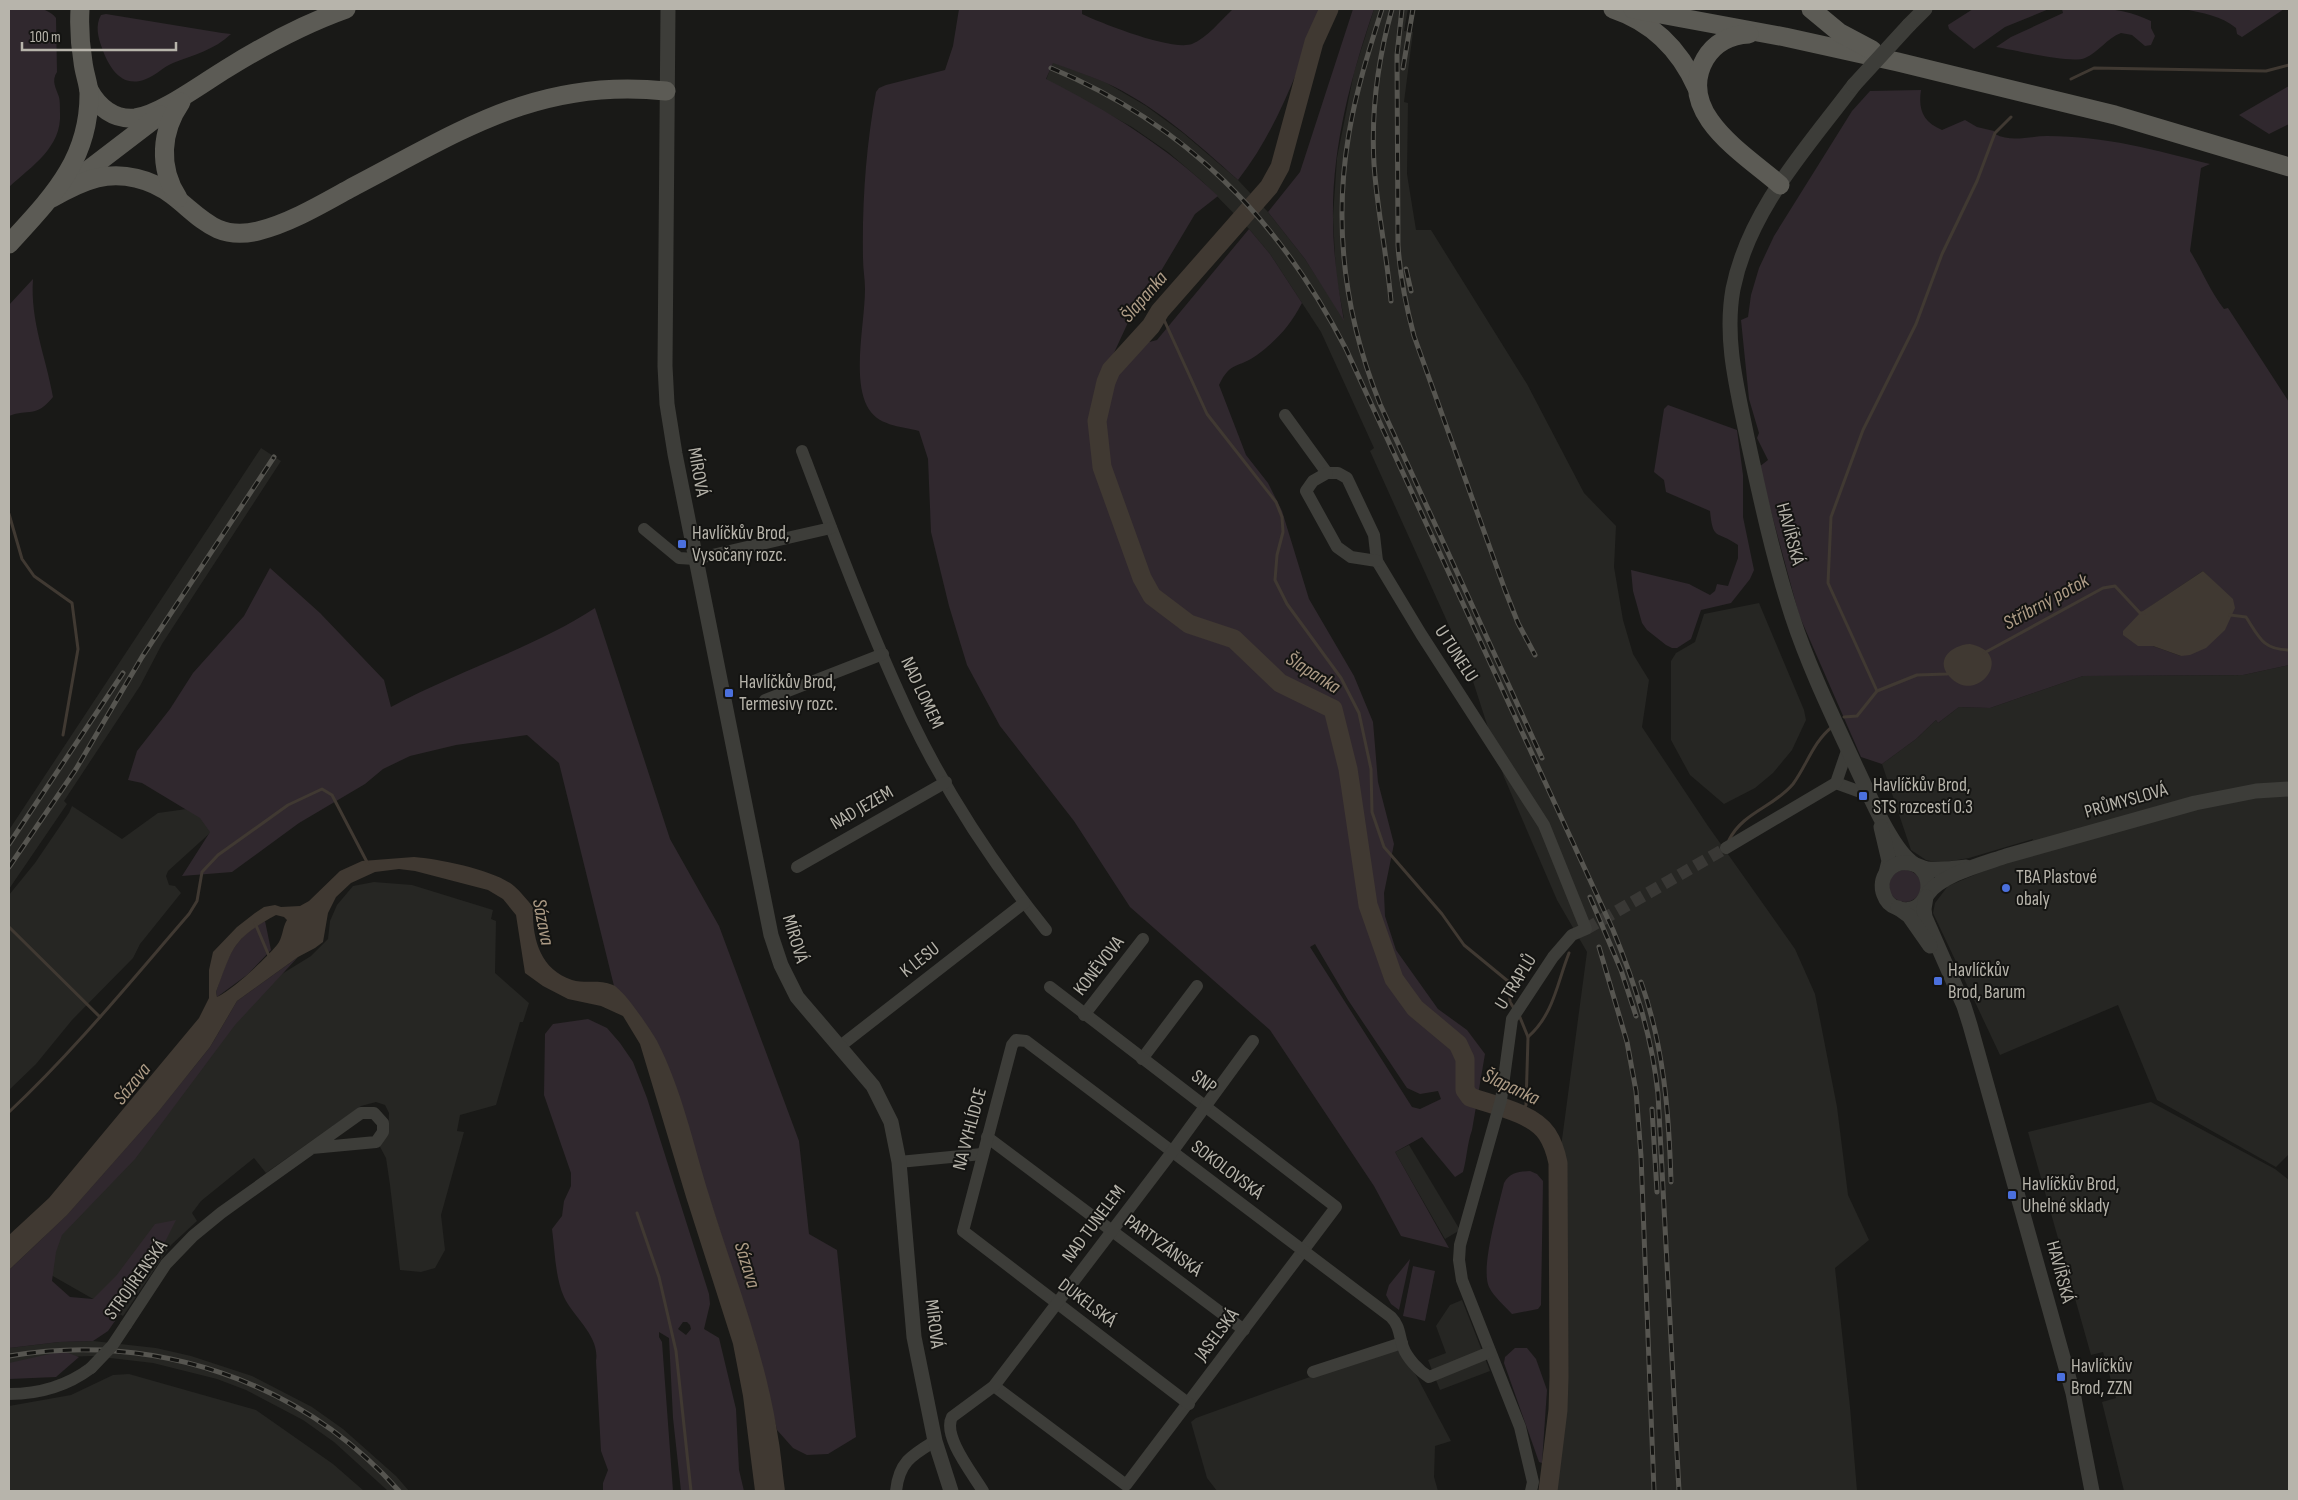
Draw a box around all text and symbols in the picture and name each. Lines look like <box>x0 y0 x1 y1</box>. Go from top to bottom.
scale bar <box>22 20 176 52</box>
text: 100 m <box>30 28 61 47</box>
water label: Šlapanka <box>1115 267 1173 327</box>
street label: MÍROVÁ <box>682 446 714 499</box>
street label: HAVÍŘSKÁ <box>1771 500 1810 568</box>
place label: Havlíčkův Brod, Vysočany rozc. <box>692 522 789 567</box>
marker: Havlíčkův Brod, Vysočany rozc. <box>676 538 688 550</box>
water label: Stříbrný potok <box>1999 568 2093 635</box>
street label: U TUNELU <box>1429 621 1483 687</box>
water label: Šlapanka <box>1281 647 1345 699</box>
street label: NAD LOMEM <box>895 653 949 733</box>
place label: Havlíčkův Brod, Termesivy rozc. <box>739 671 837 716</box>
marker: Havlíčkův Brod, Termesivy rozc. <box>723 687 735 699</box>
place label: Havlíčkův Brod, STS rozcestí 0.3 <box>1873 774 1973 819</box>
street label: PRŮMYSLOVÁ <box>2082 777 2171 824</box>
street label: NAD JEZEM <box>826 781 898 835</box>
marker: Havlíčkův Brod, STS rozcestí 0.3 <box>1857 790 1869 802</box>
place label: TBA Plastové obaly <box>2016 866 2097 911</box>
marker: TBA Plastové obaly <box>2000 882 2012 894</box>
water label: Sázava <box>527 897 559 947</box>
street label: MÍROVÁ <box>777 912 813 967</box>
street label: KONĚVOVA <box>1069 931 1130 1000</box>
street label: K LESU <box>896 937 944 983</box>
street label: U TRAPLŮ <box>1489 949 1542 1014</box>
place label: Havlíčkův Brod, Barum <box>1948 959 2025 1004</box>
marker: Havlíčkův Brod, Barum <box>1932 975 1944 987</box>
water label: Sázava <box>108 1058 156 1110</box>
water label: Šlapanka <box>1479 1063 1543 1111</box>
street label: SNP <box>1187 1065 1221 1099</box>
street label: NA VYHLÍDCE <box>948 1085 992 1173</box>
street label: SOKOLOVSKÁ <box>1186 1135 1268 1205</box>
place label: Havlíčkův Brod, Uhelné sklady <box>2022 1173 2119 1218</box>
street label: NAD TUNELEM <box>1057 1181 1131 1267</box>
marker: Havlíčkův Brod, Uhelné sklady <box>2006 1189 2018 1201</box>
street label: PARTYZÁNSKÁ <box>1120 1210 1207 1282</box>
street label: STROJÍRENSKÁ <box>99 1235 173 1324</box>
street label: HAVÍŘSKÁ <box>2041 1238 2080 1306</box>
water label: Sázava <box>729 1239 765 1291</box>
street label: DUKELSKÁ <box>1053 1274 1121 1333</box>
street label: MÍROVÁ <box>920 1298 949 1351</box>
street label: JASELSKÁ <box>1189 1303 1245 1367</box>
place label: Havlíčkův Brod, ZZN <box>2071 1355 2133 1400</box>
marker: Havlíčkův Brod, ZZN <box>2055 1371 2067 1383</box>

